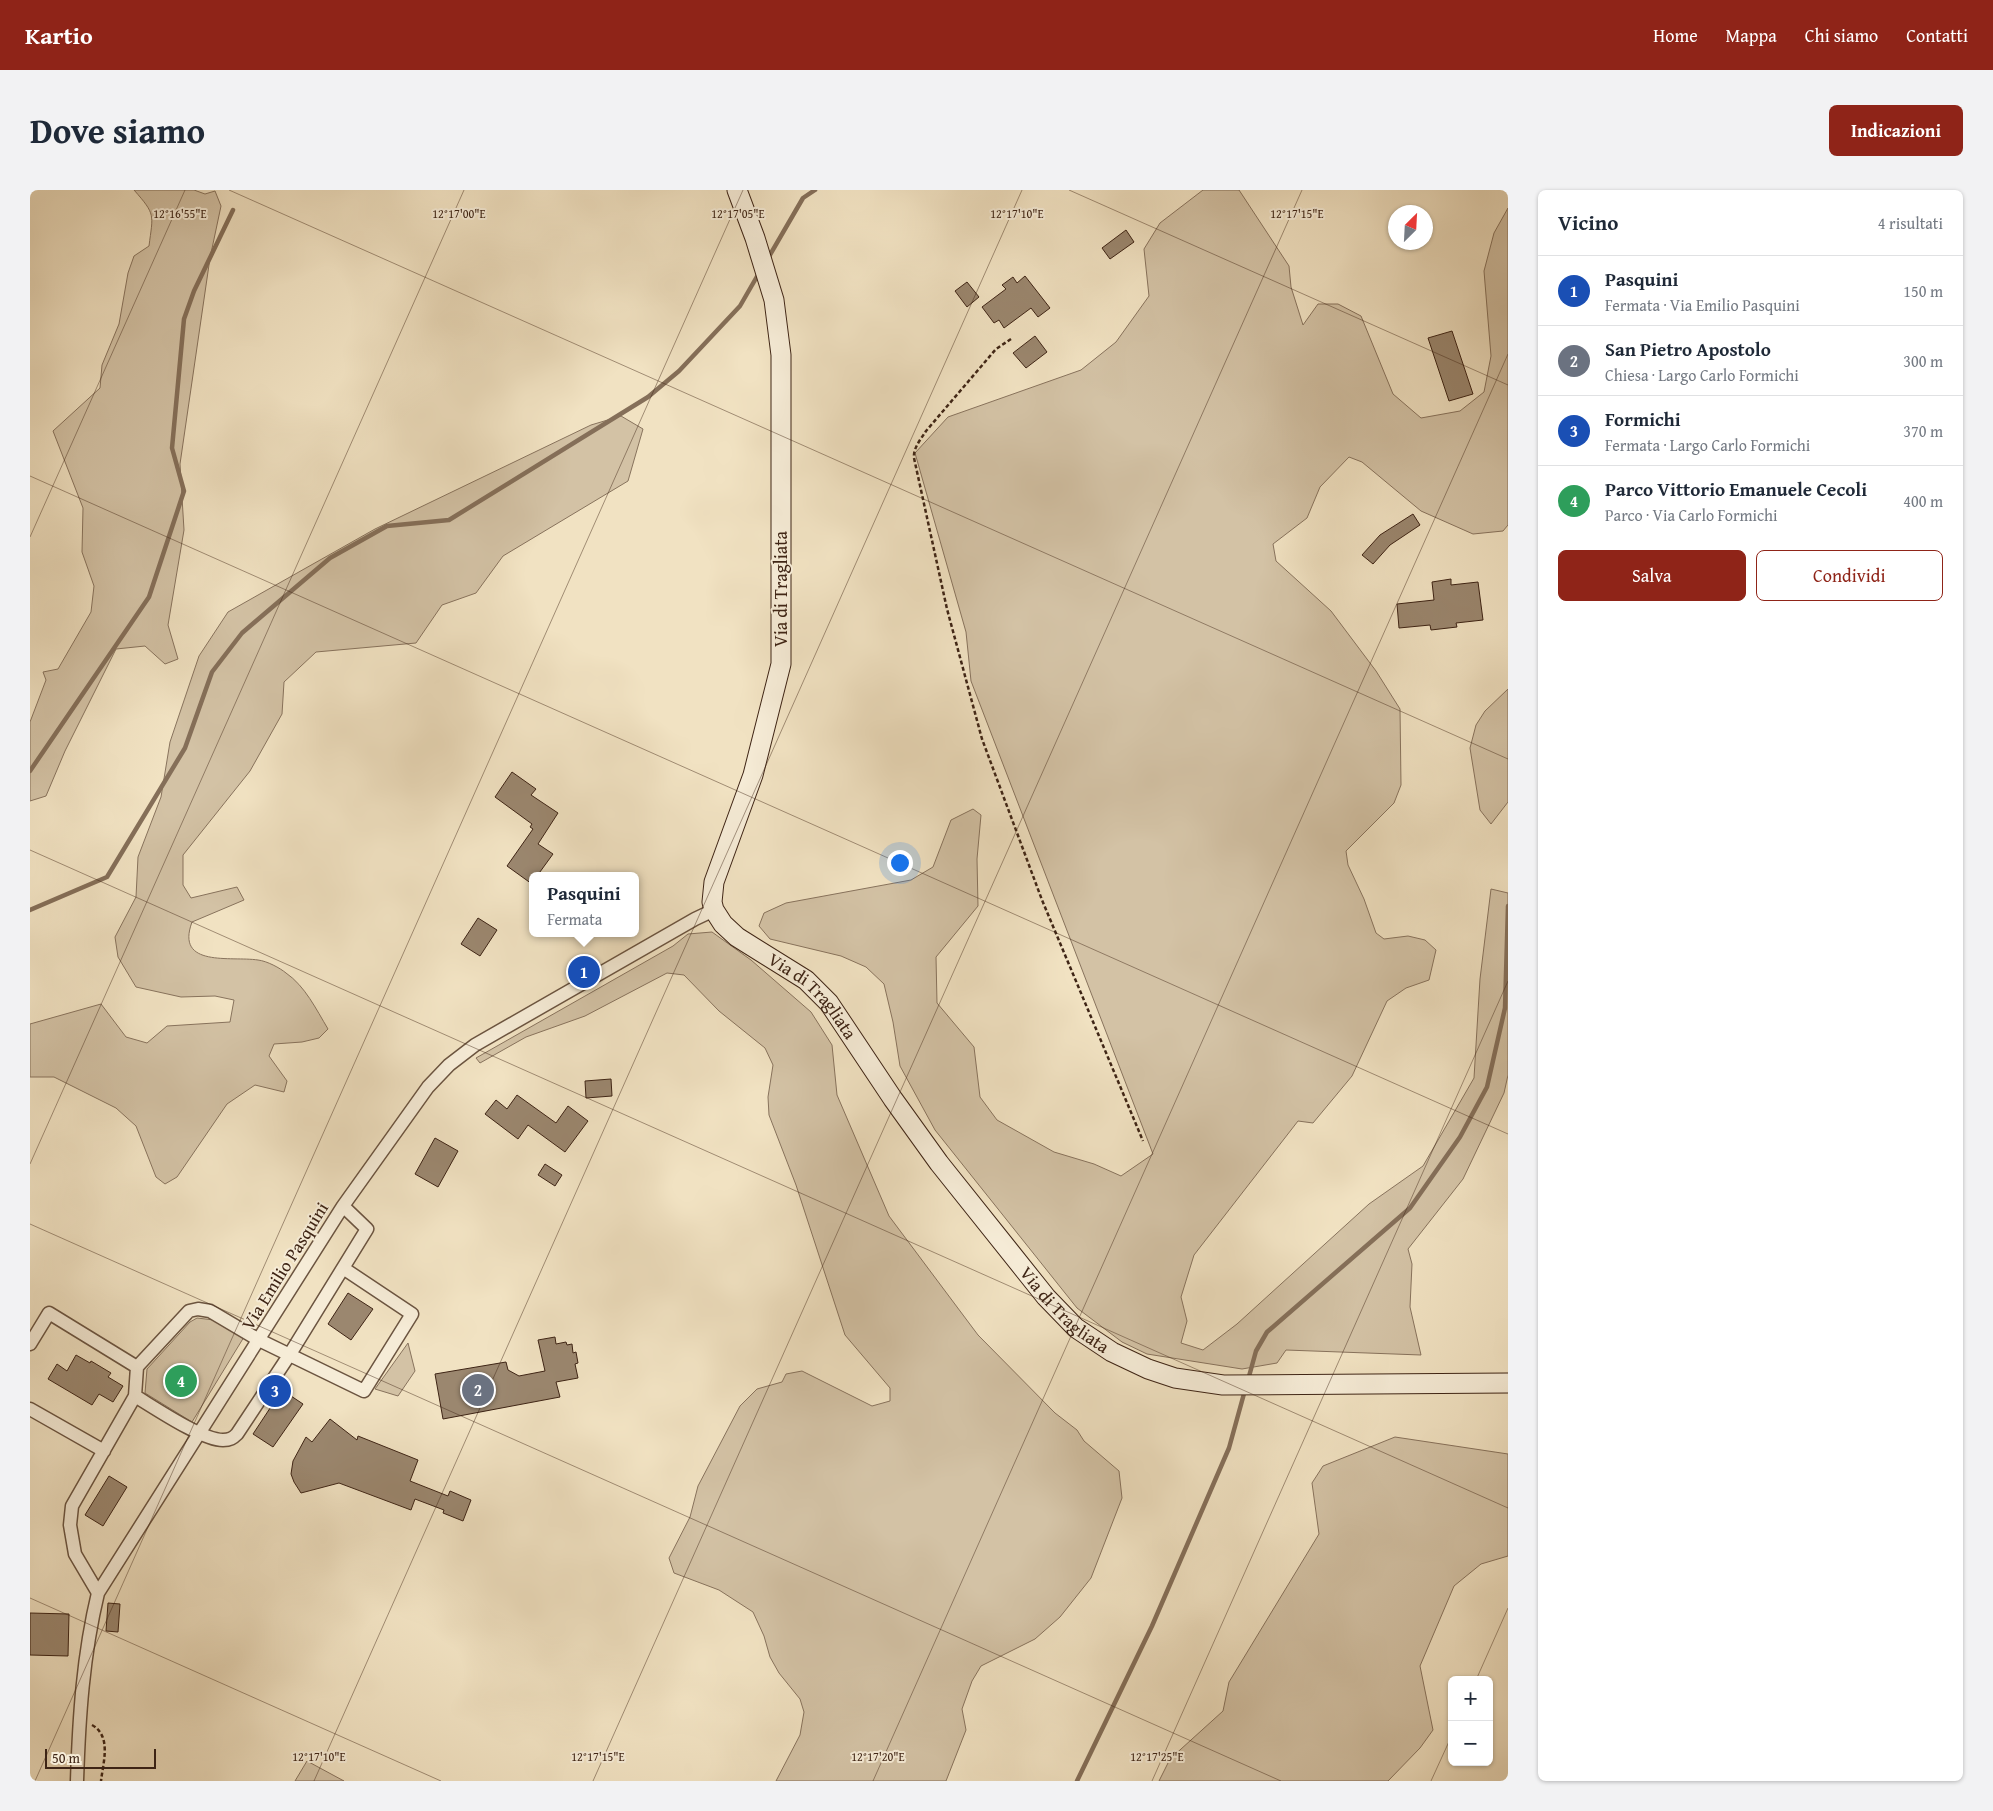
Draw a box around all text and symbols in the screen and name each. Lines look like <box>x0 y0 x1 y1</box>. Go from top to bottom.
text: Kartio <box>25 18 93 53</box>
text: Home <box>1653 22 1698 49</box>
text: Mappa <box>1726 22 1777 49</box>
text: Chi siamo <box>1805 22 1878 49</box>
text: Contatti <box>1906 22 1968 49</box>
text: Dove siamo <box>30 105 205 156</box>
button: Indicazioni <box>1829 105 1963 156</box>
text: 12°16'55"E <box>153 205 207 222</box>
text: 12°17'00"E <box>432 205 486 222</box>
text: 12°17'05"E <box>711 205 765 222</box>
text: 12°17'10"E <box>990 205 1044 222</box>
text: 12°17'15"E <box>1270 205 1324 222</box>
north arrow <box>1388 205 1433 250</box>
text: Vicino <box>1558 207 1618 238</box>
text: 4 risultati <box>1878 211 1943 235</box>
text: Pasquini <box>1605 265 1679 293</box>
text: 1 <box>1570 279 1578 303</box>
text: 150 m <box>1903 279 1943 303</box>
text: Fermata · Via Emilio Pasquini <box>1605 293 1800 317</box>
text: San Pietro Apostolo <box>1605 335 1771 363</box>
text: 2 <box>1570 349 1578 373</box>
text: 300 m <box>1903 349 1943 373</box>
text: Chiesa · Largo Carlo Formichi <box>1605 363 1799 387</box>
text: Formichi <box>1605 405 1681 433</box>
text: 3 <box>1570 419 1578 443</box>
text: 370 m <box>1903 419 1943 443</box>
text: Fermata · Largo Carlo Formichi <box>1605 433 1810 457</box>
text: Parco Vittorio Emanuele Cecoli <box>1605 475 1867 503</box>
text: 4 <box>1570 489 1578 513</box>
text: 400 m <box>1903 489 1943 513</box>
text: Parco · Via Carlo Formichi <box>1605 503 1777 527</box>
street label: Via di Tragliata <box>767 530 794 647</box>
button: Salva <box>1558 550 1746 601</box>
button: Condividi <box>1756 550 1943 601</box>
your location <box>887 850 913 876</box>
popup <box>529 872 639 937</box>
text: Pasquini <box>547 879 621 907</box>
text: Fermata <box>547 907 602 931</box>
street label: Via di Tragliata <box>763 946 864 1045</box>
pin: 1 <box>568 953 600 991</box>
street label: Via Emilio Pasquini <box>234 1197 335 1335</box>
street label: Via di Tragliata <box>1014 1260 1115 1360</box>
pin: 4 <box>165 1362 197 1400</box>
pin: 2 <box>462 1371 494 1409</box>
pin: 3 <box>259 1372 291 1410</box>
map controls <box>1448 1676 1493 1766</box>
button: + <box>1448 1676 1493 1721</box>
button: − <box>1448 1721 1493 1766</box>
scale bar <box>45 1746 156 1769</box>
text: 50 m <box>52 1748 80 1768</box>
text: 12°17'10"E <box>292 1748 346 1765</box>
text: 12°17'15"E <box>571 1748 625 1765</box>
text: 12°17'20"E <box>851 1748 905 1765</box>
text: 12°17'25"E <box>1130 1748 1184 1765</box>

